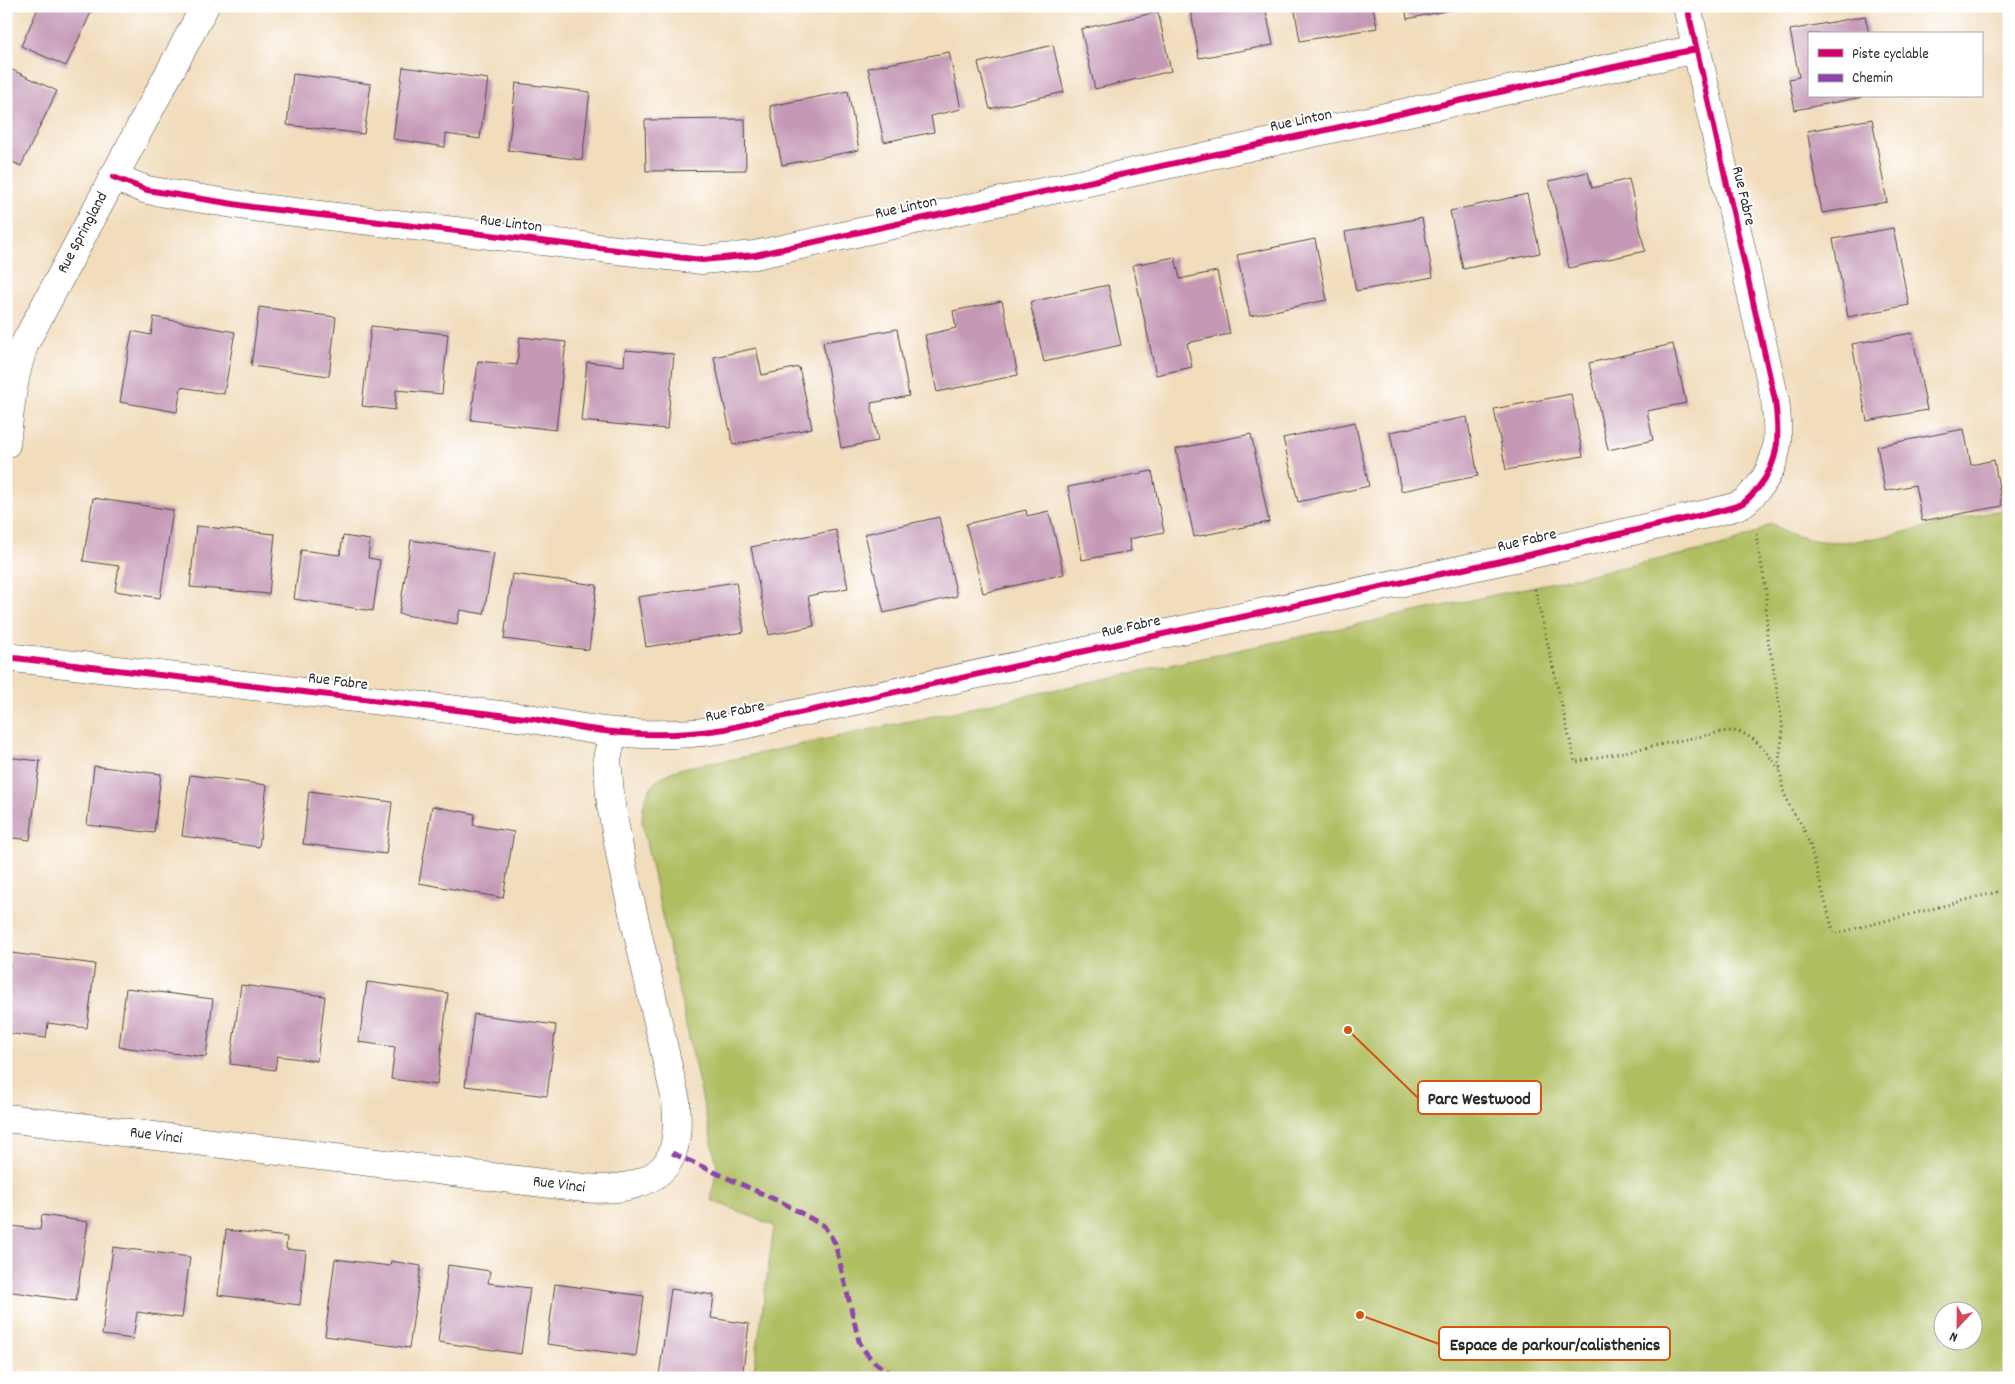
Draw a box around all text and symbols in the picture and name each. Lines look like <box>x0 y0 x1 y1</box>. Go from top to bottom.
legend <box>1808 32 1982 98</box>
text: Piste cyclable <box>1852 44 1929 66</box>
text: Chemin <box>1852 68 1893 90</box>
street label: Rue Linton <box>1268 103 1334 139</box>
street label: Rue Fabre <box>1725 164 1761 228</box>
street label: Rue Springland <box>52 188 114 278</box>
street label: Rue Linton <box>873 190 939 226</box>
street label: Rue Linton <box>478 209 544 239</box>
street label: Rue Fabre <box>1495 523 1559 559</box>
street label: Rue Fabre <box>1099 610 1163 644</box>
street label: Rue Fabre <box>307 667 369 697</box>
street label: Rue Fabre <box>703 695 767 729</box>
callout: Parc Westwood <box>1418 1081 1541 1114</box>
text: Parc Westwood <box>1427 1088 1531 1113</box>
street label: Rue Vinci <box>128 1121 184 1151</box>
street label: Rue Vinci <box>531 1170 587 1200</box>
north arrow <box>1932 1302 1982 1352</box>
text: N <box>1947 1326 1961 1347</box>
callout: Espace de parkour/calisthenics <box>1439 1327 1670 1360</box>
text: Espace de parkour/calisthenics <box>1450 1334 1661 1359</box>

